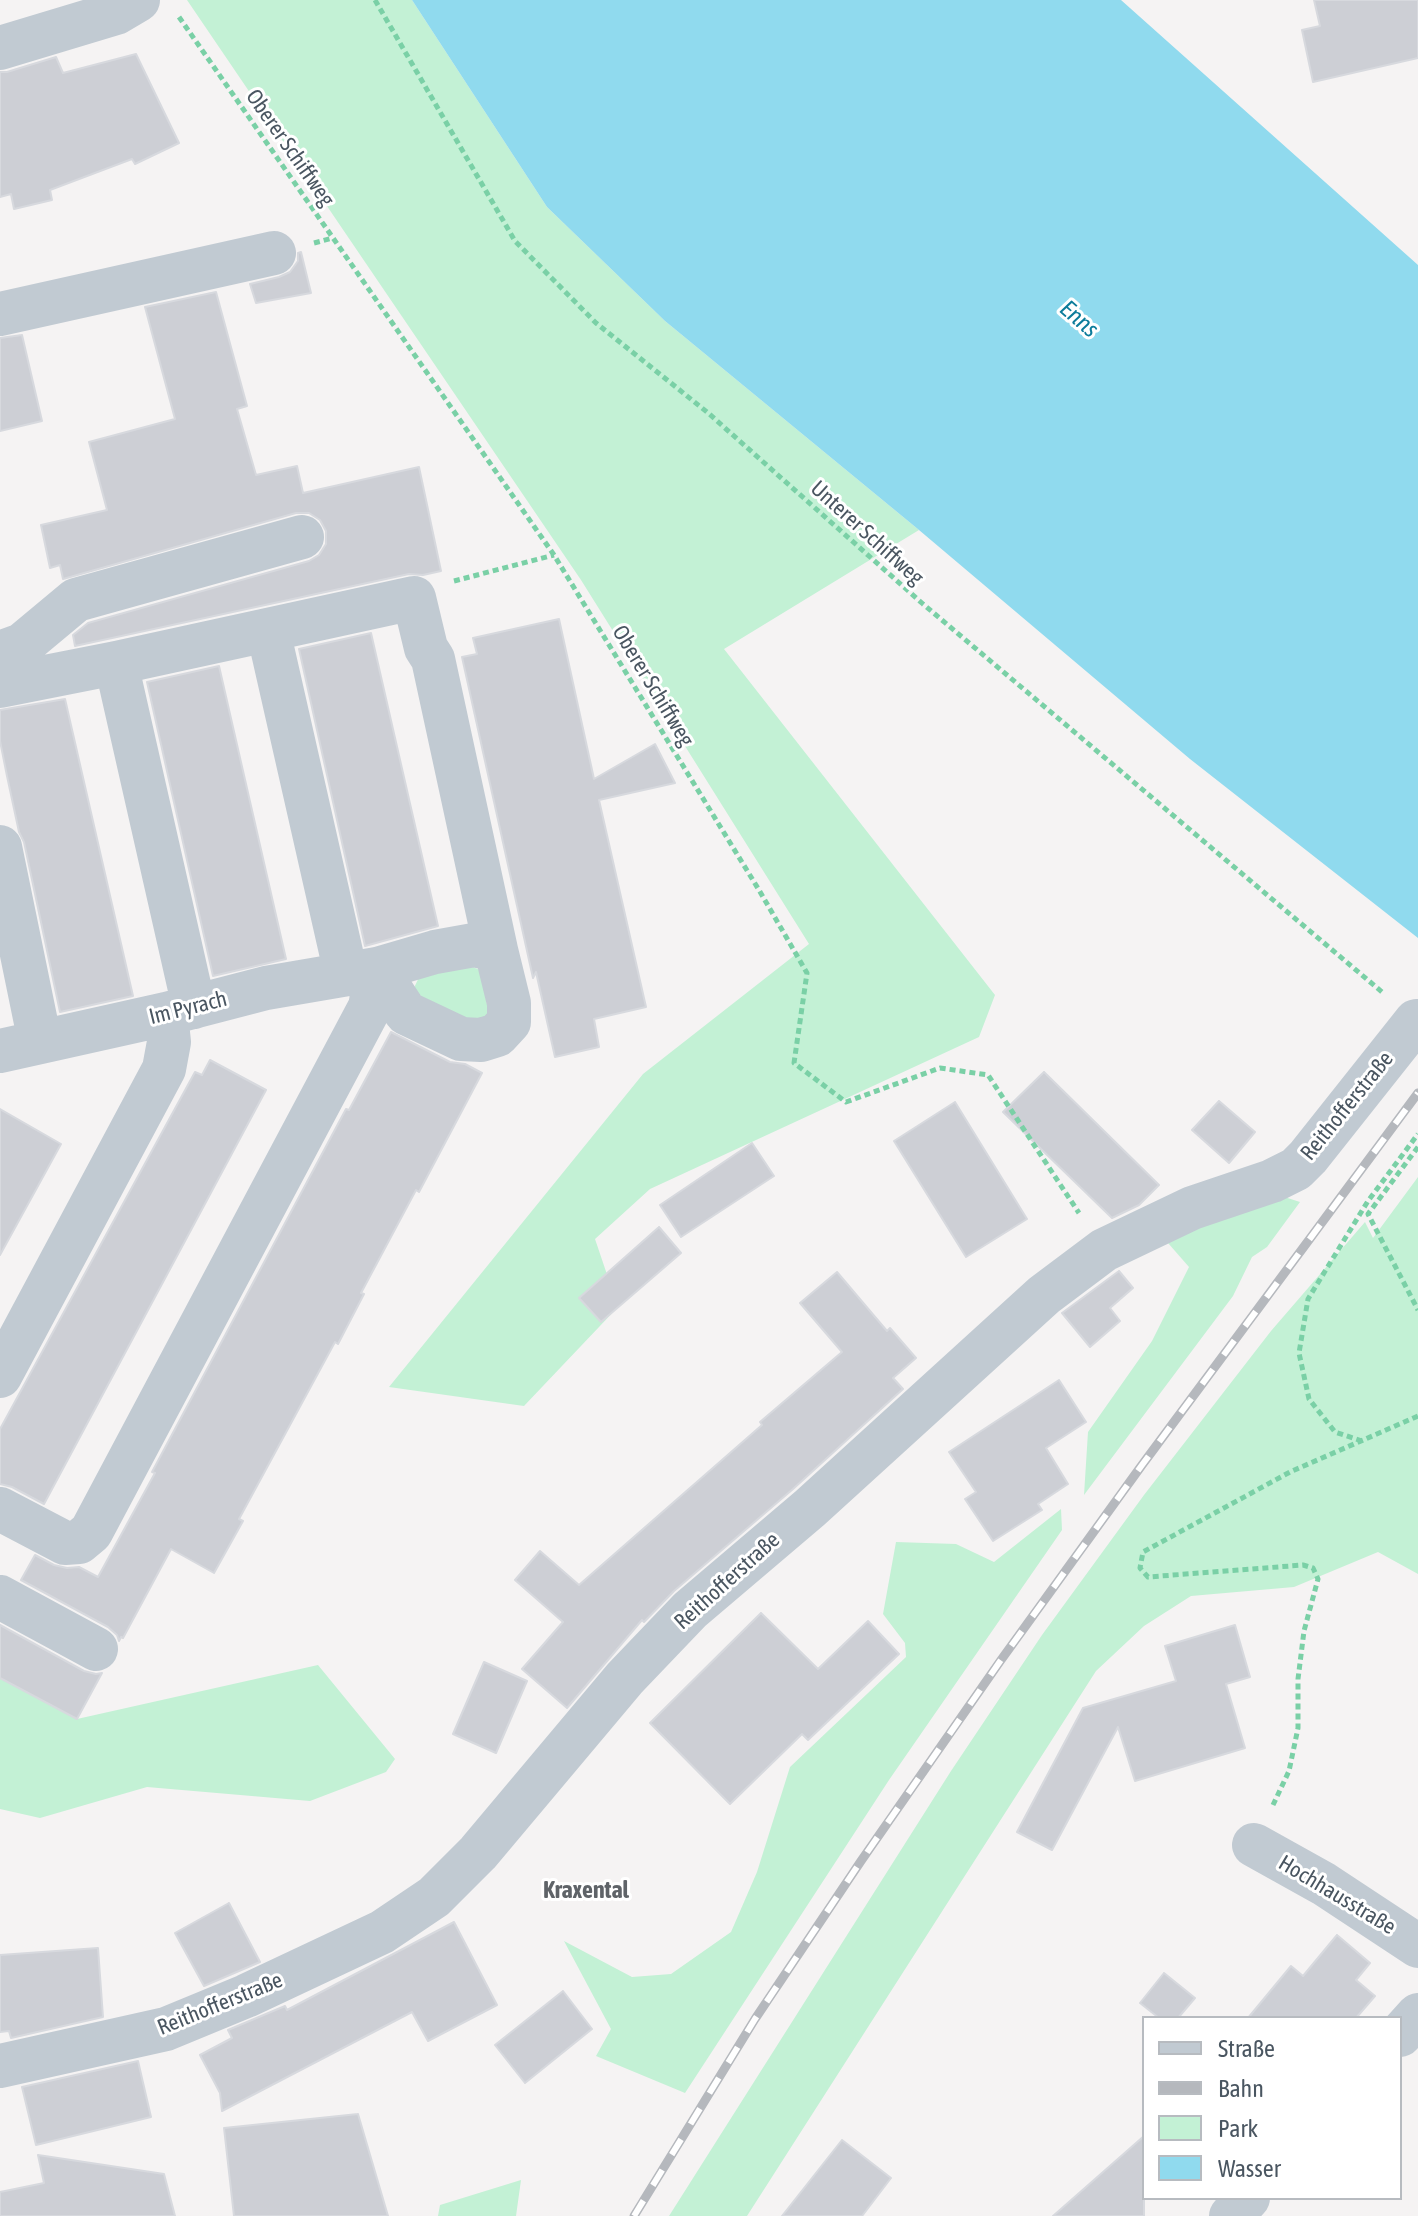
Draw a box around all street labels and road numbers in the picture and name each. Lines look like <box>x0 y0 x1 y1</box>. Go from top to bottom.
street label: Oberer Schiffweg <box>240 84 340 212</box>
street label: Unterer Schiffweg <box>805 475 929 591</box>
street label: Oberer Schiffweg <box>606 621 700 751</box>
street label: Im Pyrach <box>146 986 230 1030</box>
street label: Reithofferstraße <box>1295 1046 1399 1166</box>
street label: Reithofferstraße <box>669 1527 785 1635</box>
street label: Hochhausstraße <box>1274 1850 1400 1940</box>
street label: Reithofferstraße <box>154 1967 286 2041</box>

